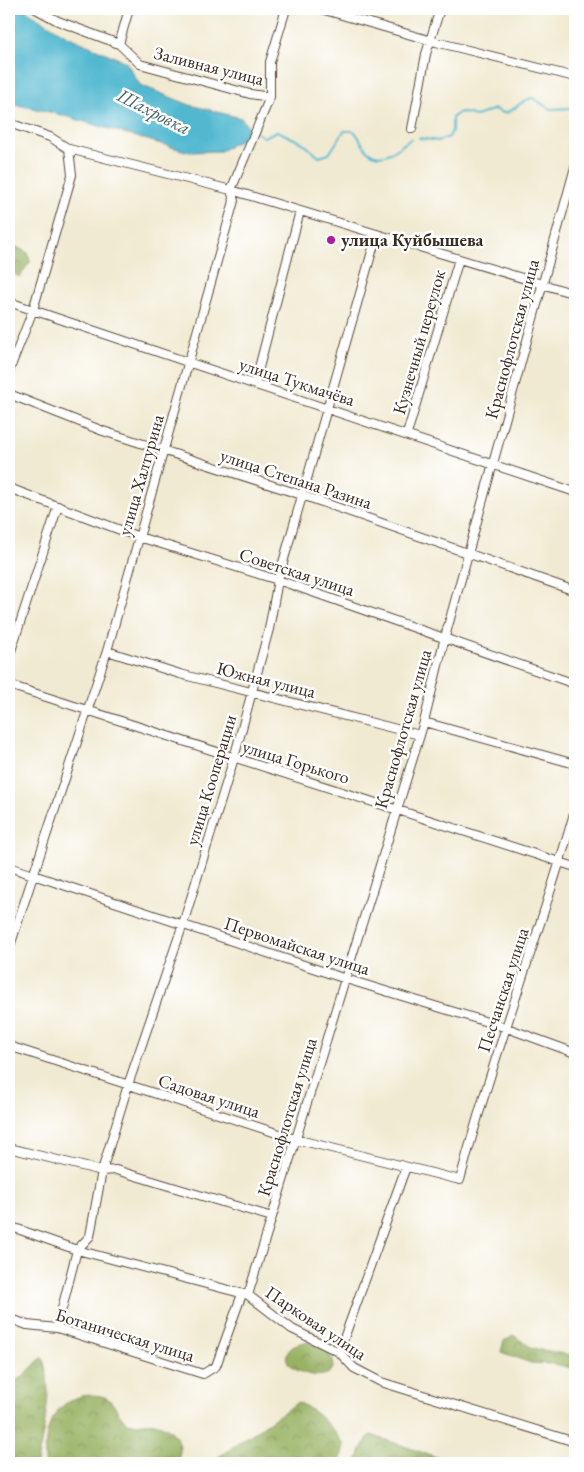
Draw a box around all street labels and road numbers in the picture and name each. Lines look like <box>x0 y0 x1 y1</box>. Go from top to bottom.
street label: Заливная улица <box>152 41 267 90</box>
street label: Краснофлотская улица <box>479 256 544 421</box>
street label: Кузнечный переулок <box>387 266 450 417</box>
street label: улица Тукмачёва <box>236 352 359 411</box>
street label: улица Халтурина <box>112 411 169 538</box>
street label: улица Степана Разина <box>217 443 376 514</box>
street label: Советская улица <box>237 542 359 601</box>
street label: Краснофлотская улица <box>369 646 436 811</box>
street label: Южная улица <box>214 656 319 703</box>
street label: улица Кооперации <box>180 711 241 848</box>
street label: улица Горького <box>240 734 353 789</box>
street label: Первомайская улица <box>221 911 374 980</box>
street label: Песчанская улица <box>472 924 534 1055</box>
street label: Краснофлотская улица <box>251 1034 322 1199</box>
street label: Садовая улица <box>155 1068 264 1123</box>
street label: Парковая улица <box>261 1280 372 1365</box>
street label: Ботаническая улица <box>53 1302 198 1367</box>

